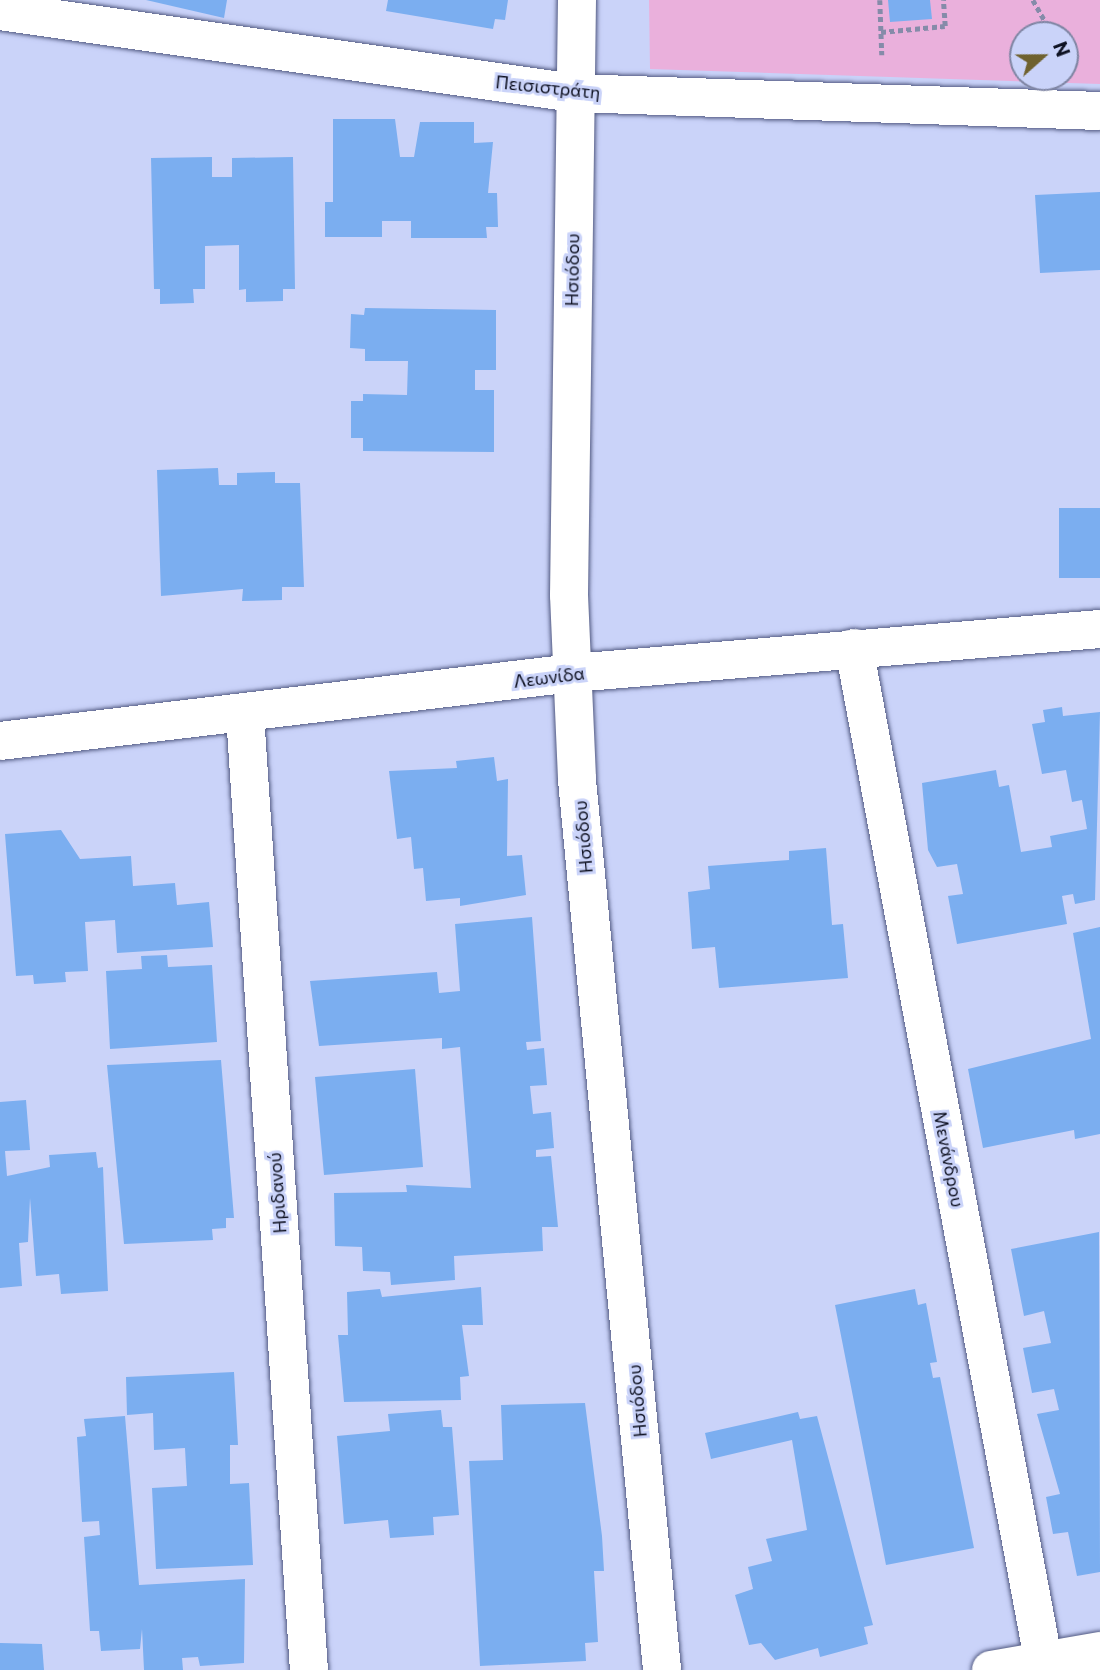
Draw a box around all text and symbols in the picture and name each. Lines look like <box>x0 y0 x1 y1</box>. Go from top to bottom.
north arrow <box>1009 21 1079 91</box>
text: N <box>1049 38 1075 60</box>
street label: Πεισιστράτη <box>494 71 602 103</box>
street label: Ησιόδου <box>561 233 583 307</box>
street label: Λεωνίδα <box>512 662 586 692</box>
street label: Ησιόδου <box>569 800 597 874</box>
street label: Μενάνδρου <box>929 1109 969 1209</box>
street label: Ηριδανού <box>263 1152 291 1234</box>
street label: Ησιόδου <box>623 1364 651 1438</box>

